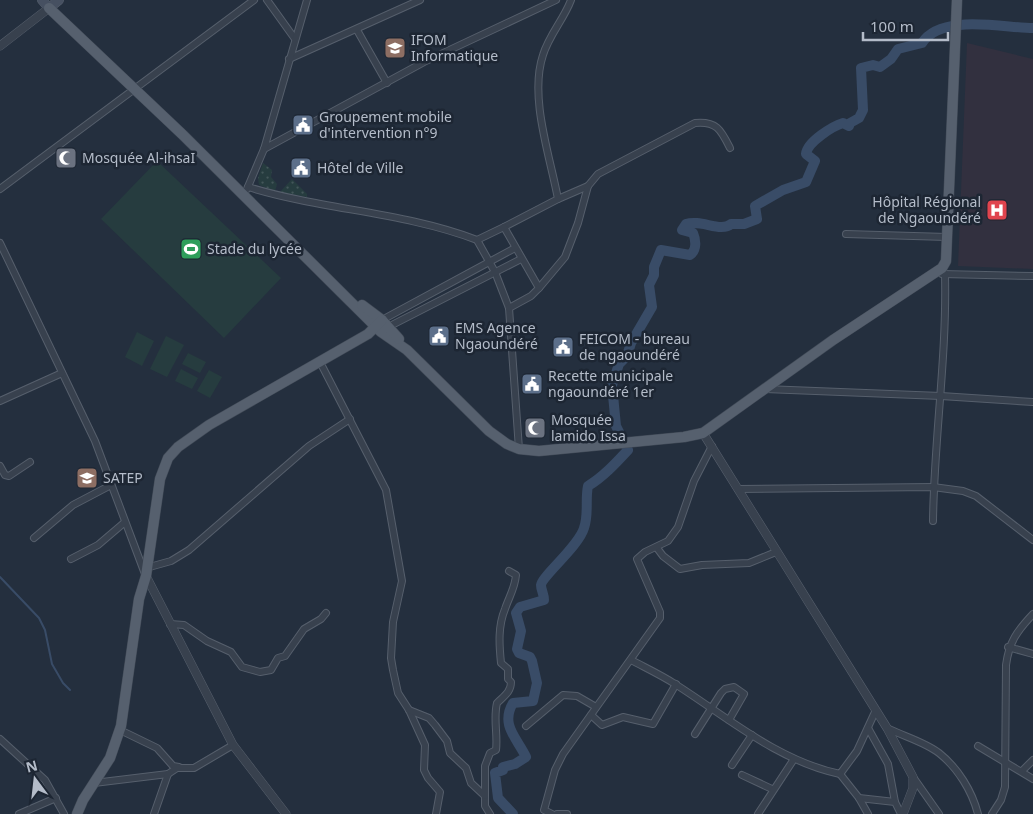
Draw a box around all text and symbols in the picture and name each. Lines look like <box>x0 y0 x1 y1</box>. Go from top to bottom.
scale bar <box>863 10 948 42</box>
text: 100 m <box>870 16 914 36</box>
place label: IFOM Informatique <box>411 30 498 65</box>
school or university icon: IFOM Informatique <box>383 36 407 60</box>
place label: Groupement mobile d'intervention n°9 <box>319 107 452 142</box>
public building icon: Groupement mobile d'intervention n°9 <box>291 113 315 137</box>
mosque icon: Mosquée Al-ihsaI <box>54 146 78 170</box>
place label: Mosquée Al-ihsaI <box>82 148 195 167</box>
public building icon: Hôtel de Ville <box>289 156 313 180</box>
place label: Hôtel de Ville <box>317 158 403 177</box>
place label: Hôpital Régional de Ngaoundéré <box>872 192 981 227</box>
hospital icon: Hôpital Régional de Ngaoundéré <box>985 198 1009 222</box>
sports icon: Stade du lycée <box>179 237 203 261</box>
place label: Stade du lycée <box>207 239 302 258</box>
place label: EMS Agence Ngaoundéré <box>455 318 538 353</box>
public building icon: EMS Agence Ngaoundéré <box>427 324 451 348</box>
place label: FEICOM - bureau de ngaoundéré <box>579 329 690 364</box>
public building icon: FEICOM - bureau de ngaoundéré <box>551 335 575 359</box>
place label: Recette municipale ngaoundéré 1er <box>548 366 673 401</box>
public building icon: Recette municipale ngaoundéré 1er <box>520 372 544 396</box>
place label: Mosquée lamido Issa <box>551 410 626 445</box>
mosque icon: Mosquée lamido Issa <box>523 416 547 440</box>
school or university icon: SATEP <box>75 466 99 490</box>
place label: SATEP <box>103 468 143 487</box>
north arrow <box>10 754 60 804</box>
text: N <box>24 755 39 777</box>

